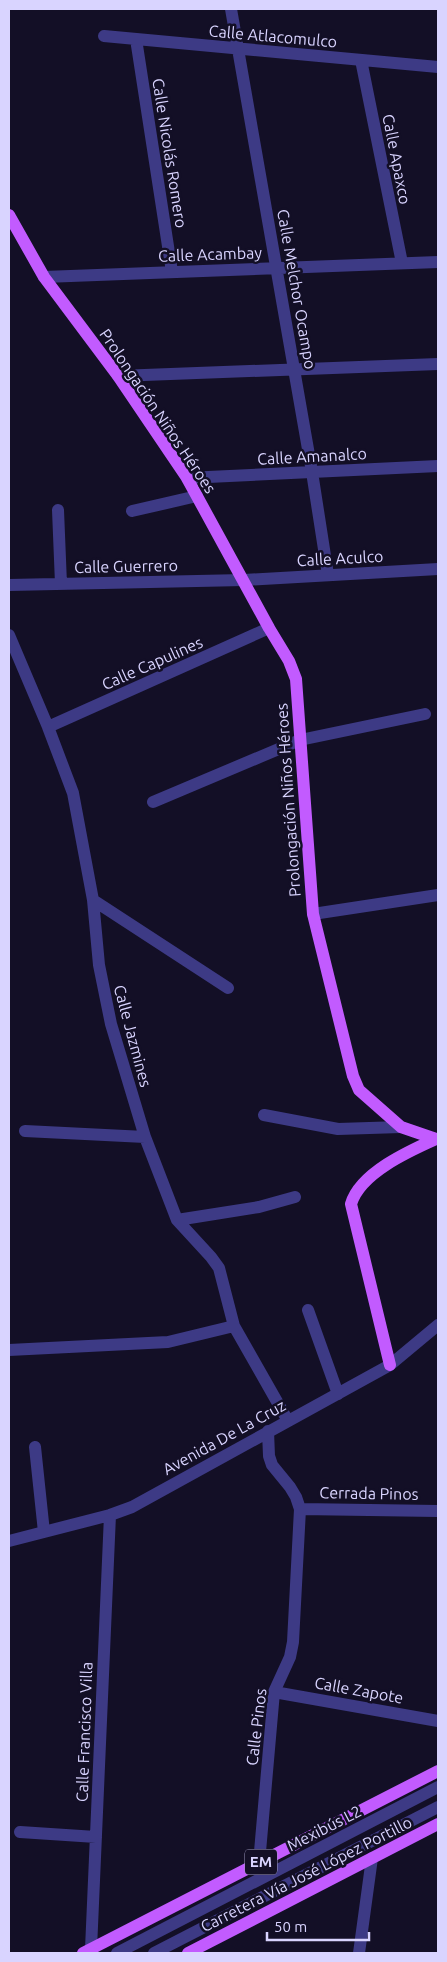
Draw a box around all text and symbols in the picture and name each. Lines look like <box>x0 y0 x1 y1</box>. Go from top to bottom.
street label: Calle Atlacomulco <box>208 21 338 51</box>
street label: Calle Nicolás Romero <box>149 77 191 229</box>
street label: Calle Apaxco <box>379 112 415 206</box>
street label: Calle Melchor Ocampo <box>274 208 320 370</box>
street label: Calle Acambay <box>158 243 263 265</box>
street label: Prolongación Niños Héroes <box>96 325 220 497</box>
street label: Calle Amanalco <box>257 444 367 468</box>
street label: Calle Aculco <box>296 547 384 569</box>
street label: Calle Guerrero <box>74 556 178 576</box>
street label: Calle Capulines <box>99 633 205 693</box>
street label: Prolongación Niños Héroes <box>272 702 304 897</box>
street label: Calle Jazmines <box>111 983 155 1089</box>
street label: Avenida De La Cruz <box>160 1396 288 1478</box>
street label: Cerrada Pinos <box>319 1483 419 1503</box>
street label: Calle Francisco Villa <box>73 1662 95 1802</box>
street label: Calle Zapote <box>313 1673 405 1707</box>
street label: Calle Pinos <box>242 1687 270 1767</box>
street label: Mexibús L2 <box>284 1802 364 1854</box>
street label: Carretera Vía José López Portillo <box>197 1813 415 1935</box>
road number: EM <box>245 1850 277 1874</box>
scale bar <box>267 1910 370 1942</box>
text: 50 m <box>274 1918 307 1935</box>

